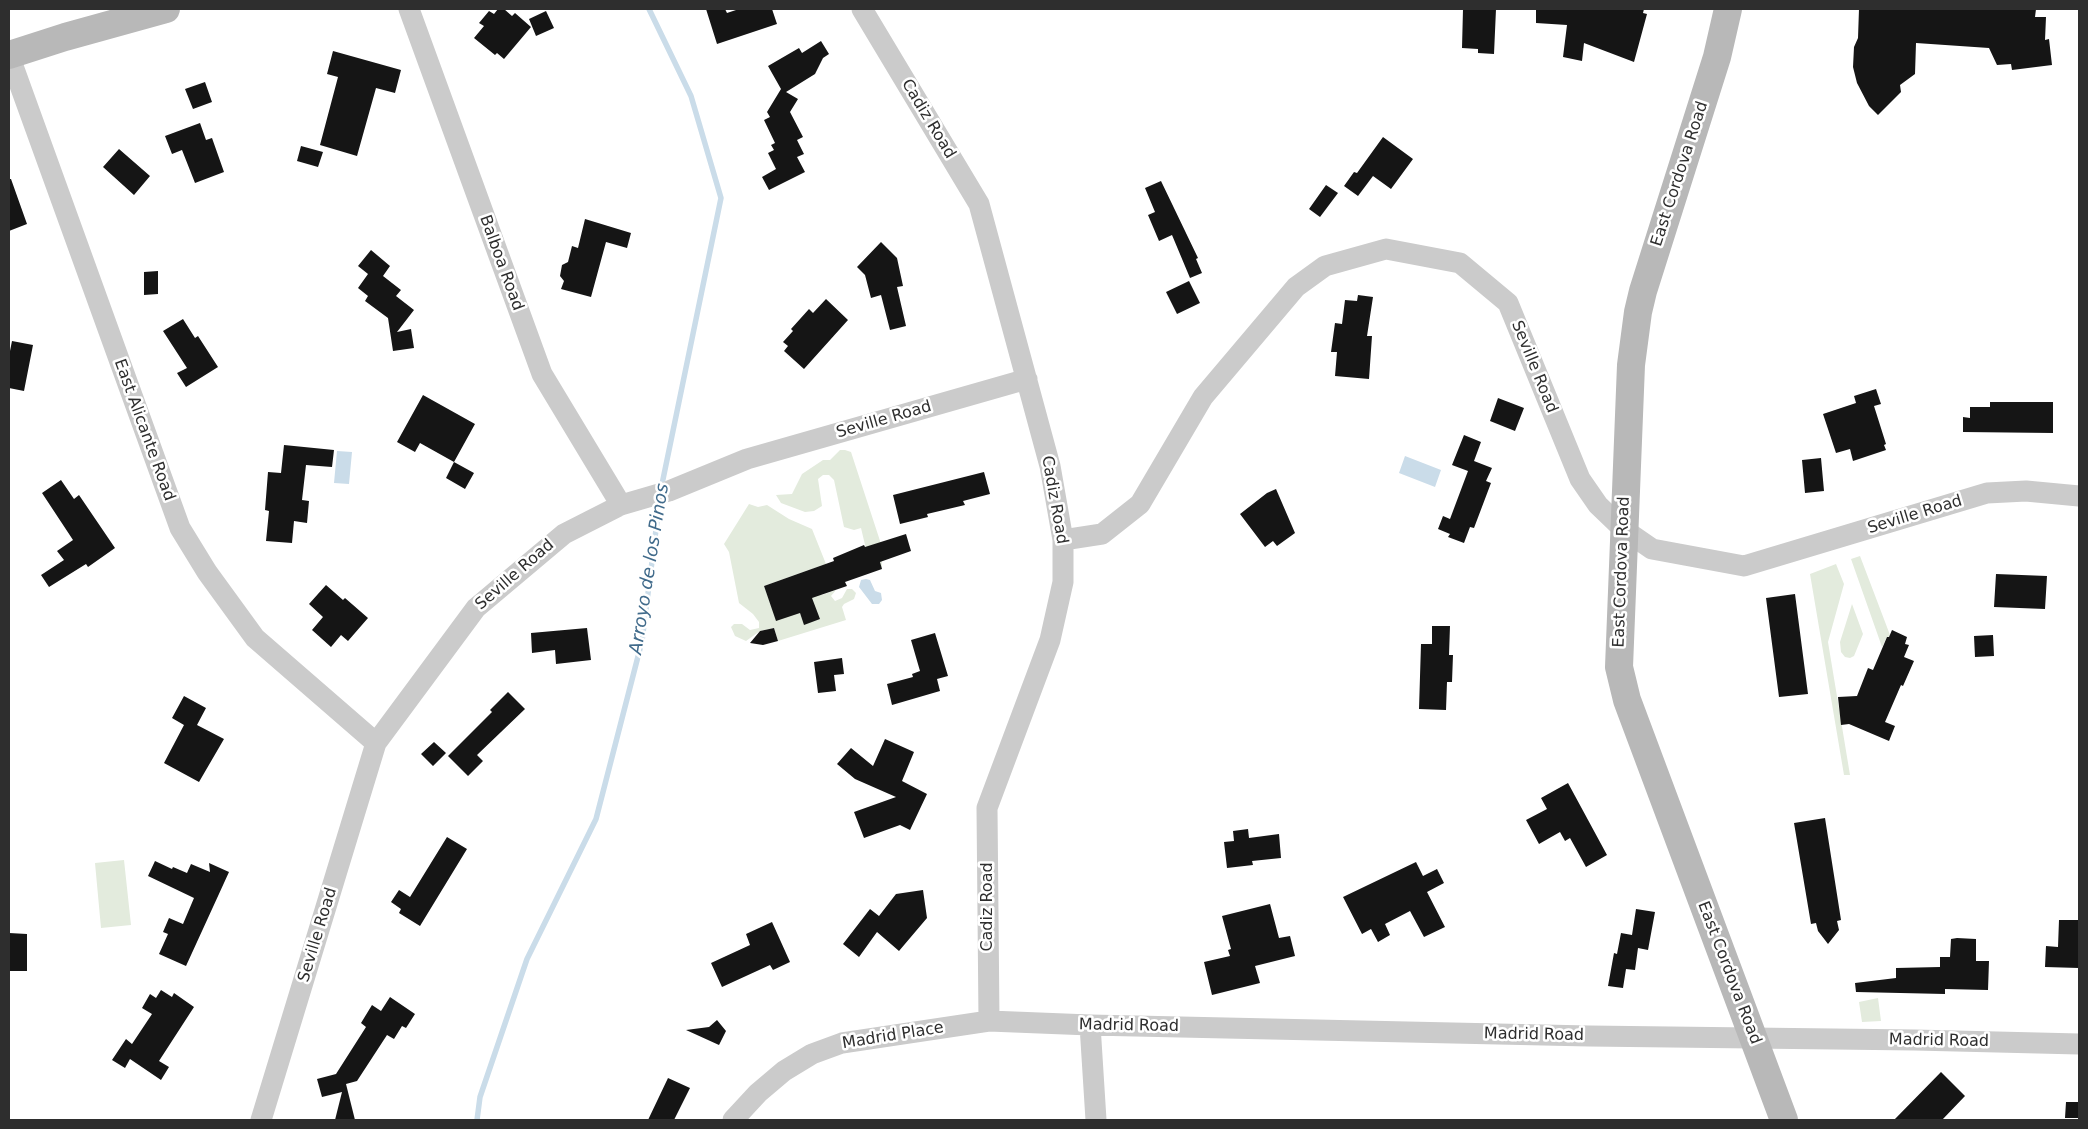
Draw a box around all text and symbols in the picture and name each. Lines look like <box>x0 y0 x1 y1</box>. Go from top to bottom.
street label: Cadiz Road <box>897 76 959 162</box>
street label: East Cordova Road <box>1647 99 1713 249</box>
street label: Balboa Road <box>475 213 527 313</box>
street label: Seville Road <box>1507 318 1561 416</box>
street label: East Alicante Road <box>109 356 179 504</box>
street label: Seville Road <box>834 397 934 443</box>
street label: Cadiz Road <box>1037 454 1071 546</box>
water label: Arroyo de los Pinos <box>626 482 674 656</box>
street label: Seville Road <box>1865 492 1965 538</box>
street label: East Cordova Road <box>1610 496 1634 648</box>
street label: Seville Road <box>472 536 558 614</box>
street label: Cadiz Road <box>978 862 998 952</box>
street label: Seville Road <box>295 885 341 985</box>
street label: East Cordova Road <box>1693 899 1765 1047</box>
street label: Madrid Road <box>1079 1016 1179 1036</box>
street label: Madrid Place <box>841 1018 945 1054</box>
street label: Madrid Road <box>1484 1025 1584 1045</box>
street label: Madrid Road <box>1889 1031 1989 1051</box>

